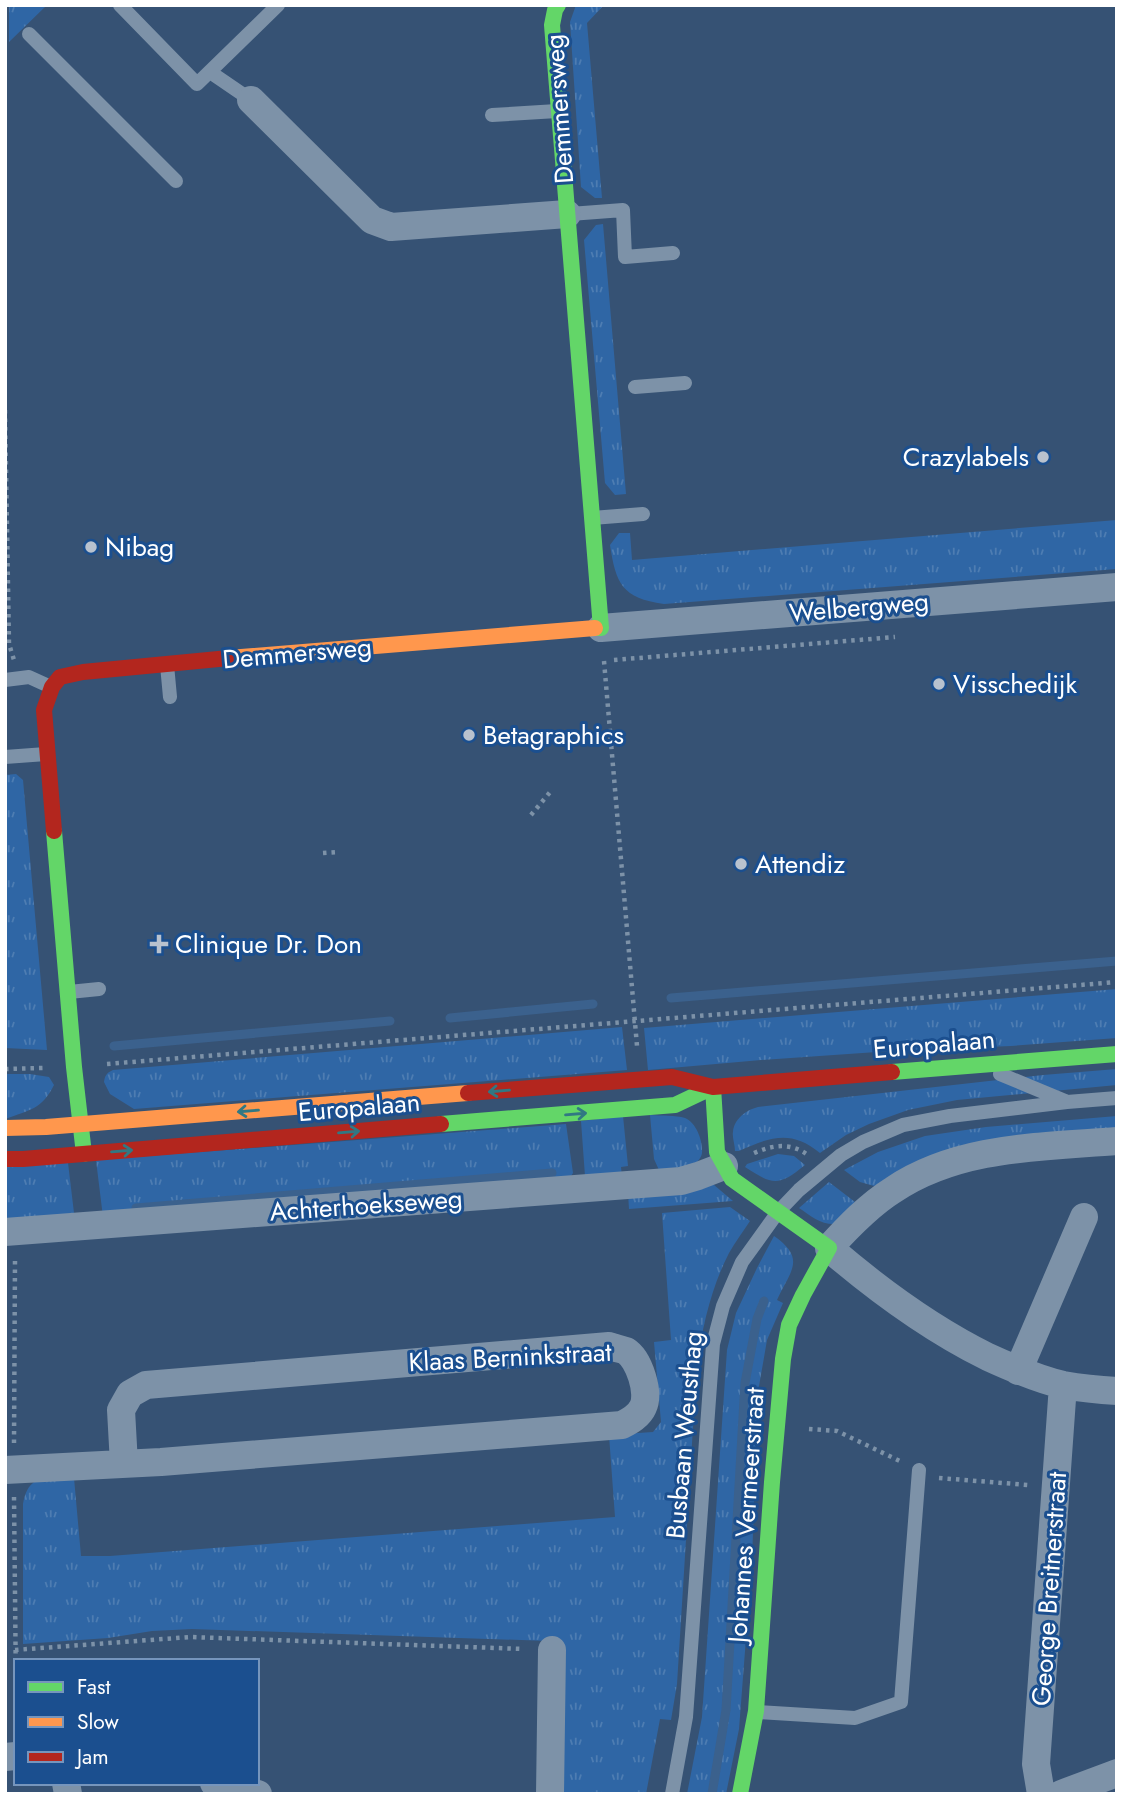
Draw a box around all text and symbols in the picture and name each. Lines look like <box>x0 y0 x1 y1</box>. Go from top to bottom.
street label: Demmersweg <box>535 33 583 185</box>
place label: Crazylabels <box>903 438 1029 476</box>
marker: Crazylabels <box>1035 449 1051 465</box>
place label: Nibag <box>105 528 174 566</box>
marker: Nibag <box>83 539 99 555</box>
street label: Welbergweg <box>788 582 930 632</box>
street label: Demmersweg <box>221 628 373 678</box>
place label: Visschedijk <box>953 665 1077 703</box>
marker: Visschedijk <box>931 676 947 692</box>
place label: Betagraphics <box>483 716 624 754</box>
marker: Betagraphics <box>461 727 477 743</box>
place label: Attendiz <box>755 845 845 883</box>
marker: Attendiz <box>733 856 749 872</box>
place label: Clinique Dr. Don <box>175 925 362 963</box>
marker: Clinique Dr. Don <box>149 934 169 954</box>
street label: Europalaan <box>871 1020 997 1068</box>
street label: Europalaan <box>296 1083 422 1131</box>
one-way arrow <box>488 1085 511 1098</box>
one-way arrow <box>237 1105 260 1118</box>
one-way arrow <box>564 1107 586 1120</box>
one-way arrow <box>337 1125 360 1138</box>
one-way arrow <box>110 1144 133 1157</box>
street label: Achterhoekseweg <box>268 1179 464 1231</box>
street label: Busbaan Weusthag <box>656 1330 712 1540</box>
street label: Klaas Berninkstraat <box>408 1333 613 1381</box>
street label: Johannes Vermeerstraat <box>718 1385 774 1647</box>
street label: George Breitnerstraat <box>1022 1470 1076 1707</box>
legend <box>14 1659 259 1785</box>
text: Fast <box>77 1672 110 1702</box>
text: Slow <box>77 1707 119 1737</box>
text: Jam <box>74 1742 109 1772</box>

